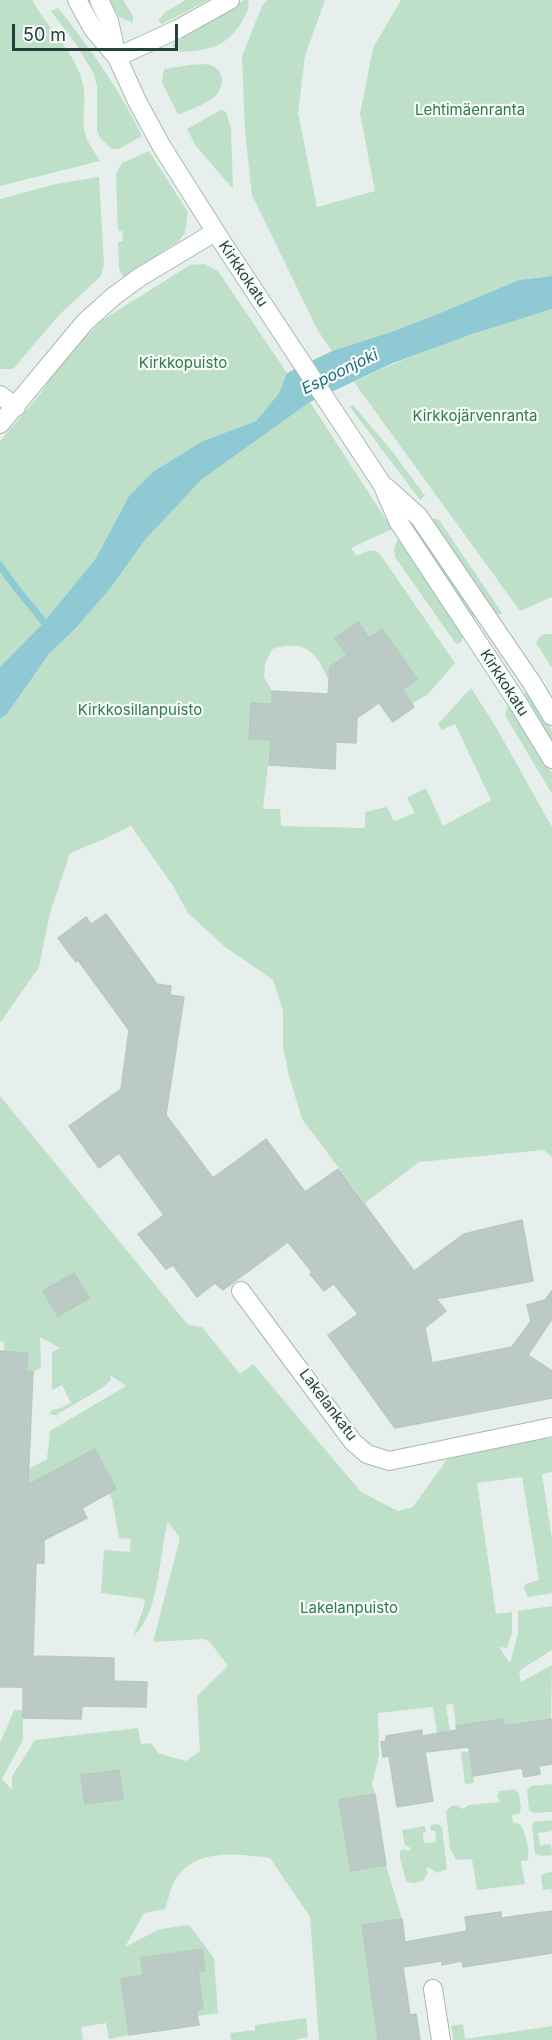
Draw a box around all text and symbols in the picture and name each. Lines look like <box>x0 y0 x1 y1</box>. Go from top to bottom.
scale bar <box>15 12 182 50</box>
text: 50 m <box>23 24 66 45</box>
park label: Lehtimäenranta <box>415 101 525 119</box>
street label: Kirkkokatu <box>214 238 272 310</box>
water label: Espoonjoki <box>299 345 381 399</box>
park label: Kirkkopuisto <box>139 354 227 372</box>
park label: Kirkkojärvenranta <box>413 407 537 425</box>
street label: Kirkkokatu <box>476 646 532 720</box>
park label: Kirkkosillanpuisto <box>78 701 202 719</box>
street label: Lakelankatu <box>295 1366 361 1444</box>
park label: Lakelanpuisto <box>300 1599 398 1617</box>

